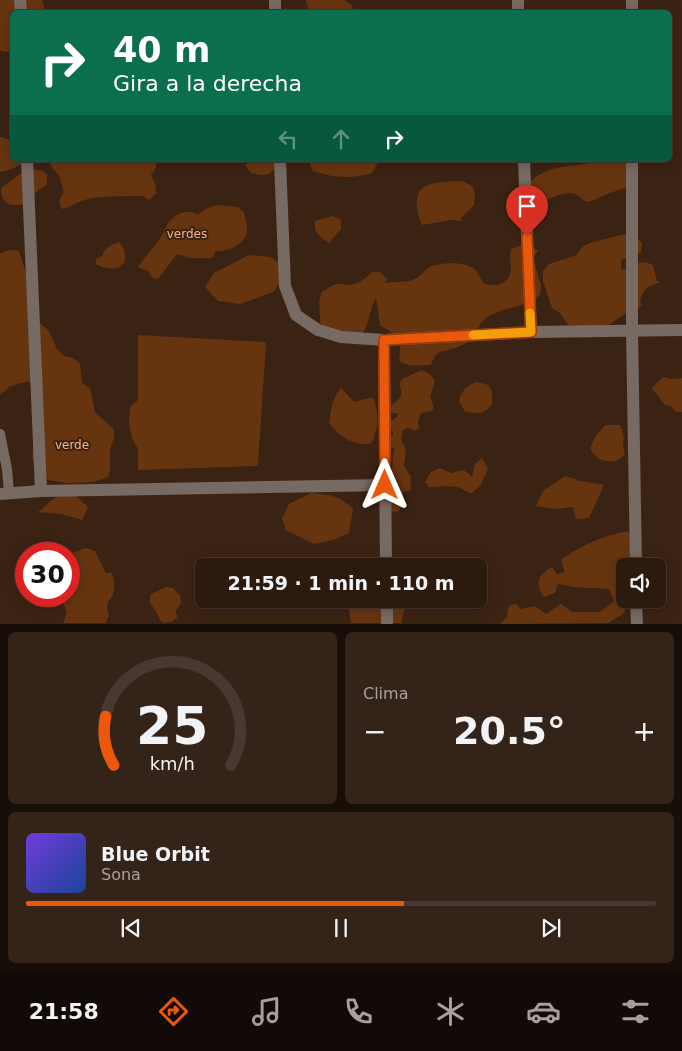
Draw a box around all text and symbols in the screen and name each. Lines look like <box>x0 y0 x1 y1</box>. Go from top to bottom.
icon: right <box>30 30 95 95</box>
text: 40 m <box>113 30 210 70</box>
text: Gira a la derecha <box>113 71 302 96</box>
icon: left <box>274 125 302 153</box>
icon: ahead <box>327 125 355 153</box>
icon: right <box>380 125 408 153</box>
pin <box>506 185 548 236</box>
icon: arrive <box>513 192 541 220</box>
park label: verdes <box>167 227 207 241</box>
park label: verde <box>55 438 89 452</box>
position arrow <box>358 458 410 510</box>
speed limit sign: 30 <box>15 542 80 607</box>
map controls <box>616 558 666 608</box>
button: sound <box>616 558 666 608</box>
text: 21:59 · 1 min · 110 m <box>227 572 455 594</box>
text: Clima <box>363 684 408 703</box>
text: 25 <box>136 696 209 756</box>
text: 20.5° <box>453 709 566 753</box>
text: − <box>363 715 386 748</box>
text: + <box>633 715 656 748</box>
text: km/h <box>150 753 195 774</box>
text: Blue Orbit <box>101 843 210 865</box>
text: Sona <box>101 865 141 884</box>
icon: previous <box>117 914 145 942</box>
icon: pause <box>327 914 355 942</box>
icon: next <box>537 914 565 942</box>
icon: directions <box>156 994 191 1029</box>
icon: music <box>249 994 284 1029</box>
icon: phone <box>341 994 376 1029</box>
icon: climate <box>433 994 468 1029</box>
icon: car <box>526 994 561 1029</box>
icon: filters <box>618 994 653 1029</box>
text: 21:58 <box>29 999 99 1024</box>

